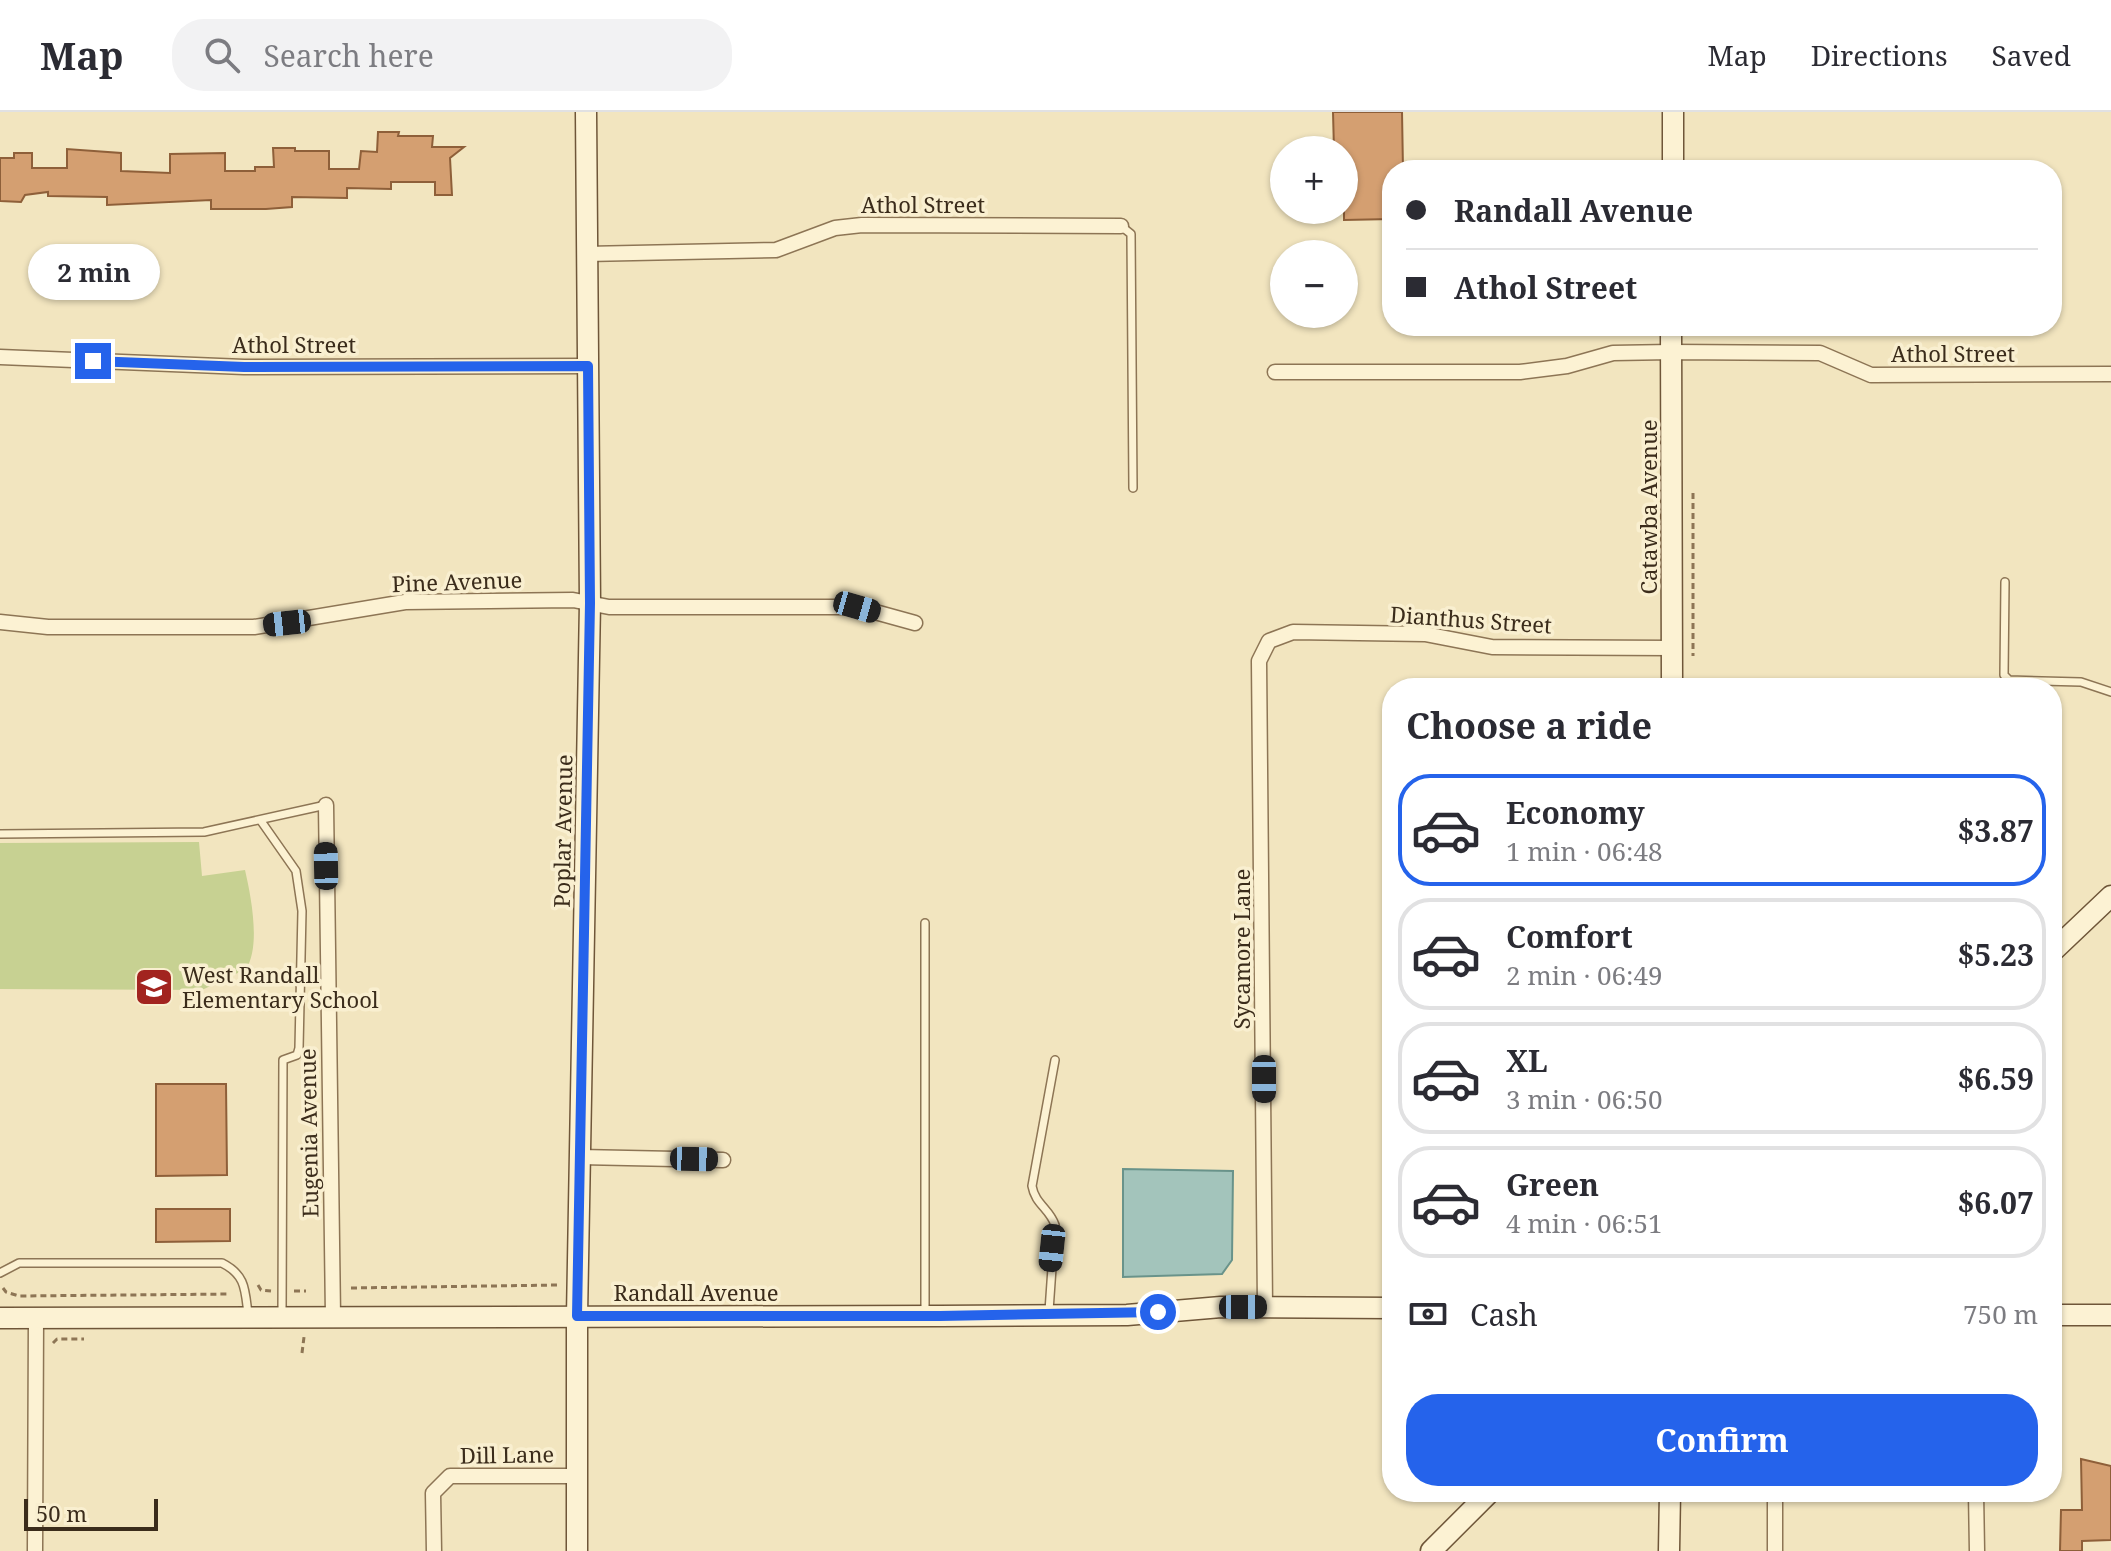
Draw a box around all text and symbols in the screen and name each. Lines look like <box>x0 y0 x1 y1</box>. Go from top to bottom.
search box <box>172 19 732 91</box>
text: Map <box>40 29 124 81</box>
icon: search <box>200 33 244 77</box>
text: Search here <box>264 35 434 76</box>
text: Map <box>1707 36 1767 74</box>
text: Directions <box>1811 36 1948 74</box>
text: Saved <box>1992 36 2071 74</box>
map controls <box>1270 136 1358 328</box>
button: + <box>1270 136 1358 224</box>
street label: Athol Street <box>861 189 985 219</box>
text: Randall Avenue <box>1454 190 1693 231</box>
button: − <box>1270 240 1358 328</box>
callout: 2 min <box>27 245 159 301</box>
text: 2 min <box>57 254 131 290</box>
text: Athol Street <box>1454 267 1637 308</box>
street label: Athol Street <box>232 329 356 359</box>
street label: Athol Street <box>1891 338 2015 368</box>
route end <box>75 343 111 379</box>
street label: Catawba Avenue <box>1633 419 1663 595</box>
street label: Pine Avenue <box>391 564 523 598</box>
car <box>831 589 883 625</box>
street label: Dianthus Street <box>1389 598 1553 640</box>
car <box>262 609 312 637</box>
text: Choose a ride <box>1406 701 1652 750</box>
street label: Poplar Avenue <box>546 754 578 908</box>
text: Economy <box>1506 792 1645 833</box>
icon: car <box>1410 794 1482 866</box>
text: $3.87 <box>1957 810 2034 851</box>
text: 1 min · 06:48 <box>1506 833 1663 869</box>
car <box>314 842 338 890</box>
street label: Sycamore Lane <box>1226 869 1256 1029</box>
text: Comfort <box>1506 916 1633 957</box>
icon: car <box>1410 918 1482 990</box>
text: $5.23 <box>1957 934 2034 975</box>
text: 2 min · 06:49 <box>1506 957 1663 993</box>
place label: West Randall Elementary School <box>182 959 379 1014</box>
school or university icon: West Randall Elementary School <box>133 966 175 1008</box>
text: XL <box>1506 1040 1548 1081</box>
icon: car <box>1410 1042 1482 1114</box>
street label: Eugenia Avenue <box>292 1048 324 1218</box>
car <box>1252 1055 1276 1103</box>
text: $6.59 <box>1957 1058 2034 1099</box>
text: 3 min · 06:50 <box>1506 1081 1663 1117</box>
car <box>670 1147 718 1171</box>
text: Green <box>1506 1164 1599 1205</box>
icon: car <box>1410 1166 1482 1238</box>
text: $6.07 <box>1957 1182 2034 1223</box>
text: 4 min · 06:51 <box>1506 1205 1663 1241</box>
car <box>1038 1223 1066 1273</box>
street label: Randall Avenue <box>614 1277 778 1307</box>
icon: cash <box>1406 1292 1450 1336</box>
route start <box>1140 1294 1176 1330</box>
text: Cash <box>1470 1294 1538 1335</box>
car <box>1219 1295 1267 1319</box>
text: 750 m <box>1963 1296 2038 1332</box>
button: Confirm <box>1406 1394 2038 1486</box>
street label: Dill Lane <box>460 1438 554 1470</box>
scale bar <box>24 1495 158 1531</box>
text: 50 m <box>36 1498 87 1528</box>

